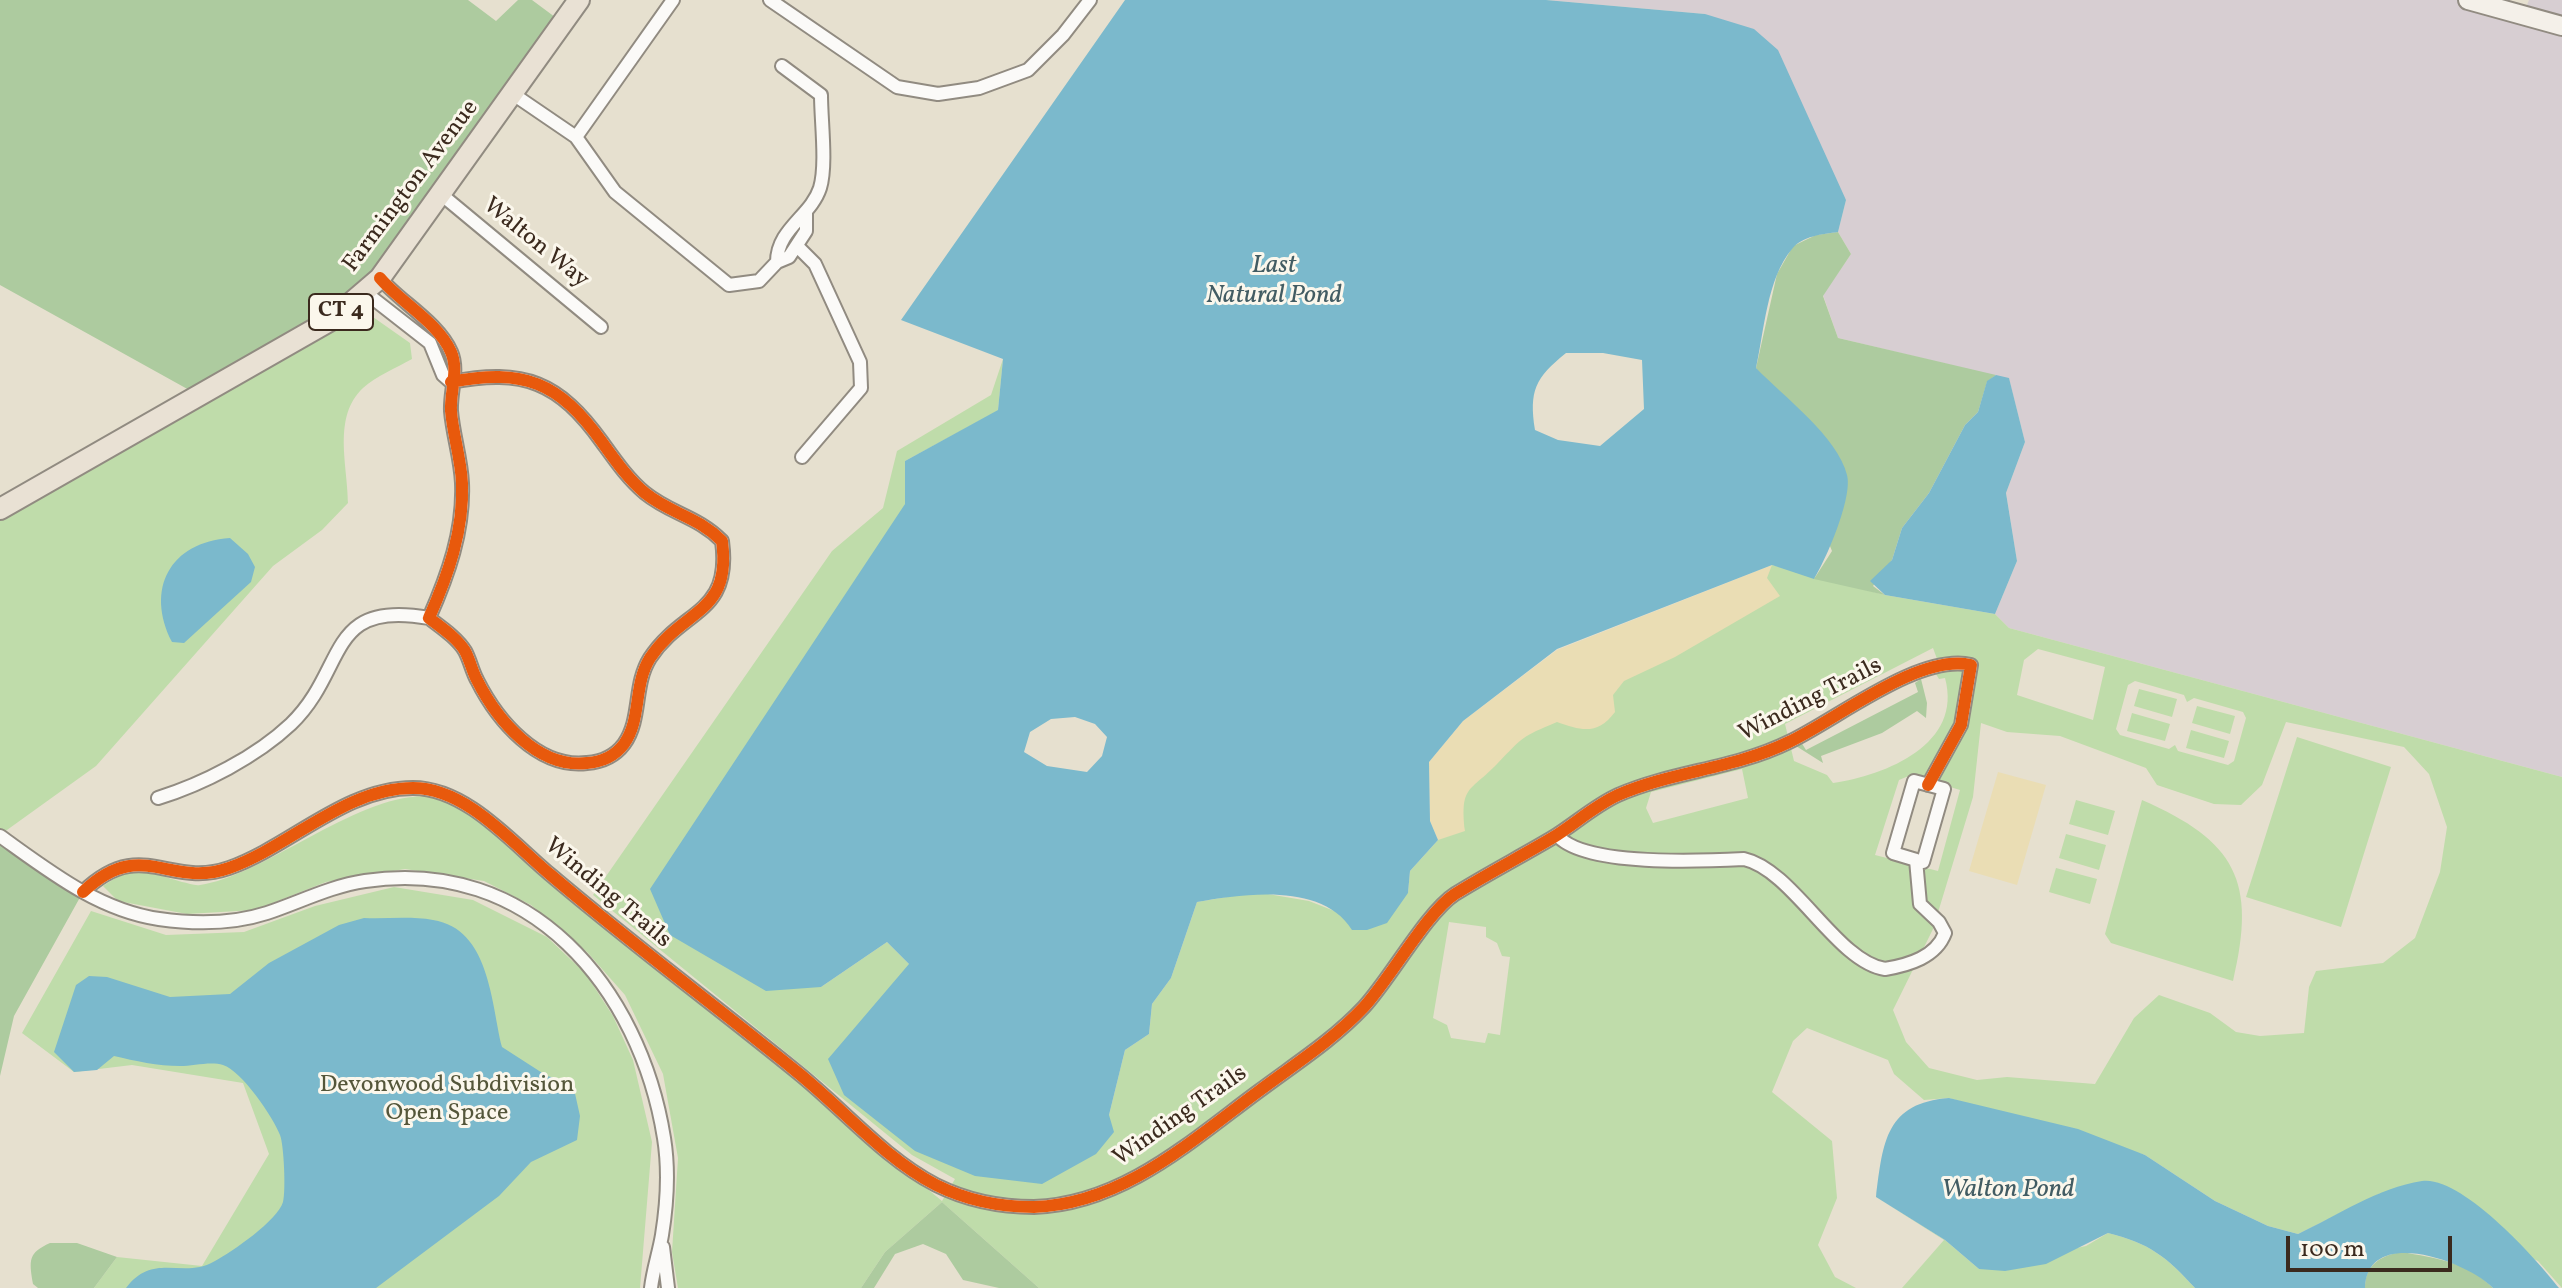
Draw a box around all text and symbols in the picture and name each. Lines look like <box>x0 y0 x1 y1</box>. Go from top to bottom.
street label: Farmington Avenue <box>338 95 486 279</box>
street label: Walton Way <box>476 192 594 296</box>
water label: Last Natural Pond <box>1206 251 1342 312</box>
road number: CT 4 <box>309 294 373 330</box>
street label: Winding Trails <box>1735 653 1887 749</box>
street label: Winding Trails <box>538 833 676 955</box>
street label: Winding Trails <box>1109 1060 1253 1174</box>
park label: Devonwood Subdivision Open Space <box>320 1073 574 1129</box>
water label: Walton Pond <box>1941 1175 2075 1207</box>
scale bar <box>2290 1220 2456 1270</box>
text: 100 m <box>2300 1233 2365 1267</box>

